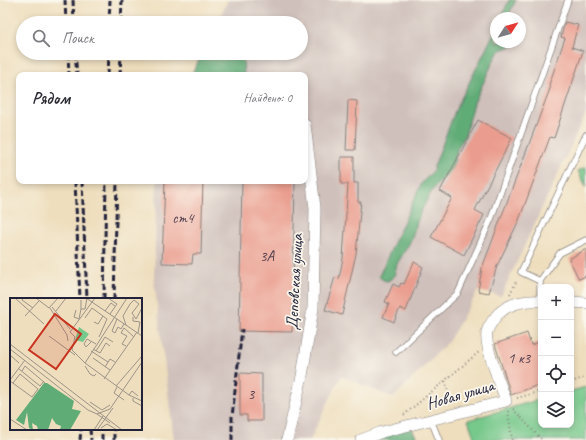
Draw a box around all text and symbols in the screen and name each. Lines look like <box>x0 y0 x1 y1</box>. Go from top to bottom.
north arrow <box>490 12 526 48</box>
search box <box>16 16 308 60</box>
icon: search <box>30 27 52 49</box>
text: Поиск <box>62 29 94 48</box>
text: Рядом <box>32 88 70 109</box>
text: Найдено: 0 <box>244 90 292 106</box>
house number: ст4 <box>172 209 195 228</box>
street label: Деповская улица <box>281 232 308 331</box>
house number: 3А <box>260 247 276 266</box>
map controls <box>538 284 574 428</box>
button: + <box>538 284 574 320</box>
inset map <box>10 298 142 430</box>
button: − <box>538 320 574 356</box>
house number: 1 к3 <box>508 349 532 368</box>
button: locate <box>538 356 574 392</box>
street label: Новая улица <box>424 374 498 414</box>
house number: 3 <box>248 385 256 404</box>
button: layers <box>538 392 574 428</box>

